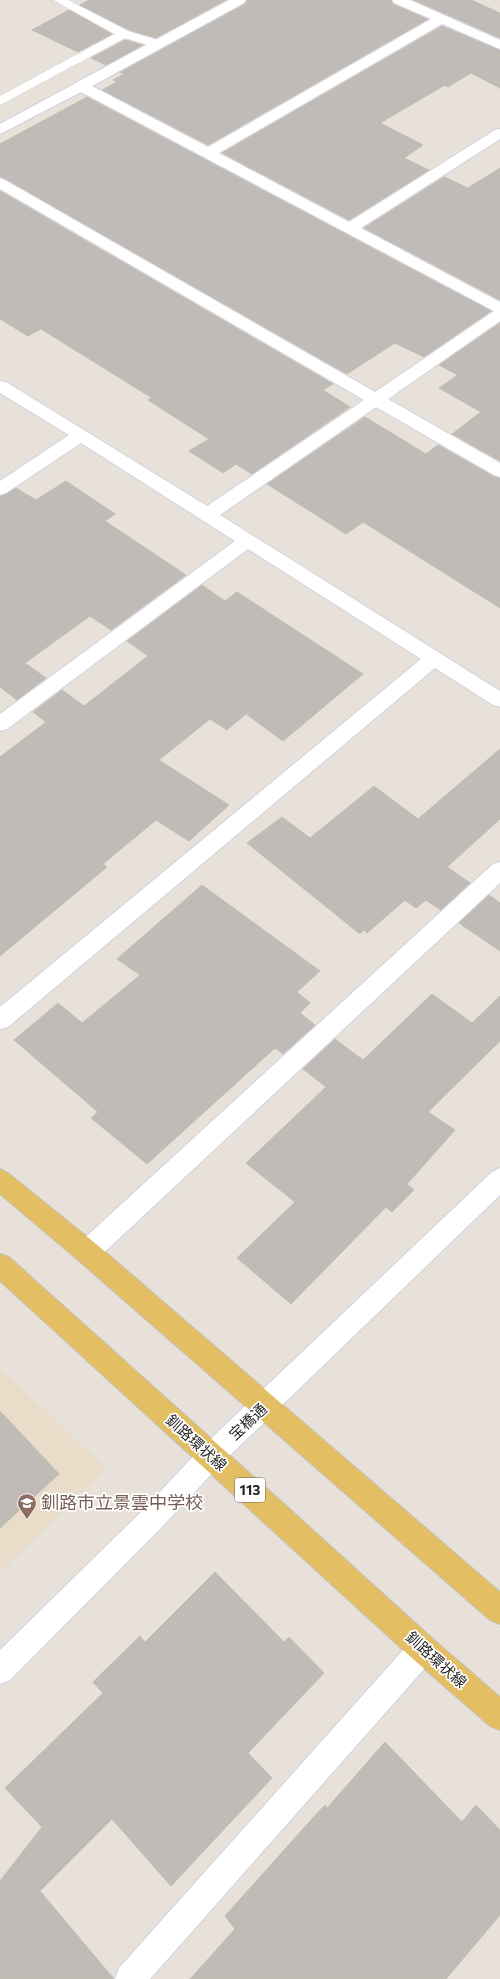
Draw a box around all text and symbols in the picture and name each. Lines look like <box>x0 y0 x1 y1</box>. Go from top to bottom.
street label: 宝橋通 <box>225 1399 270 1443</box>
street label: 釧路環状線 <box>163 1410 231 1474</box>
road number: 113 <box>235 1478 265 1502</box>
place label: 釧路市立景雲中学校 <box>41 1491 203 1513</box>
school or university icon: 釧路市立景雲中学校 <box>16 1492 38 1520</box>
street label: 釧路環状線 <box>403 1627 471 1691</box>

